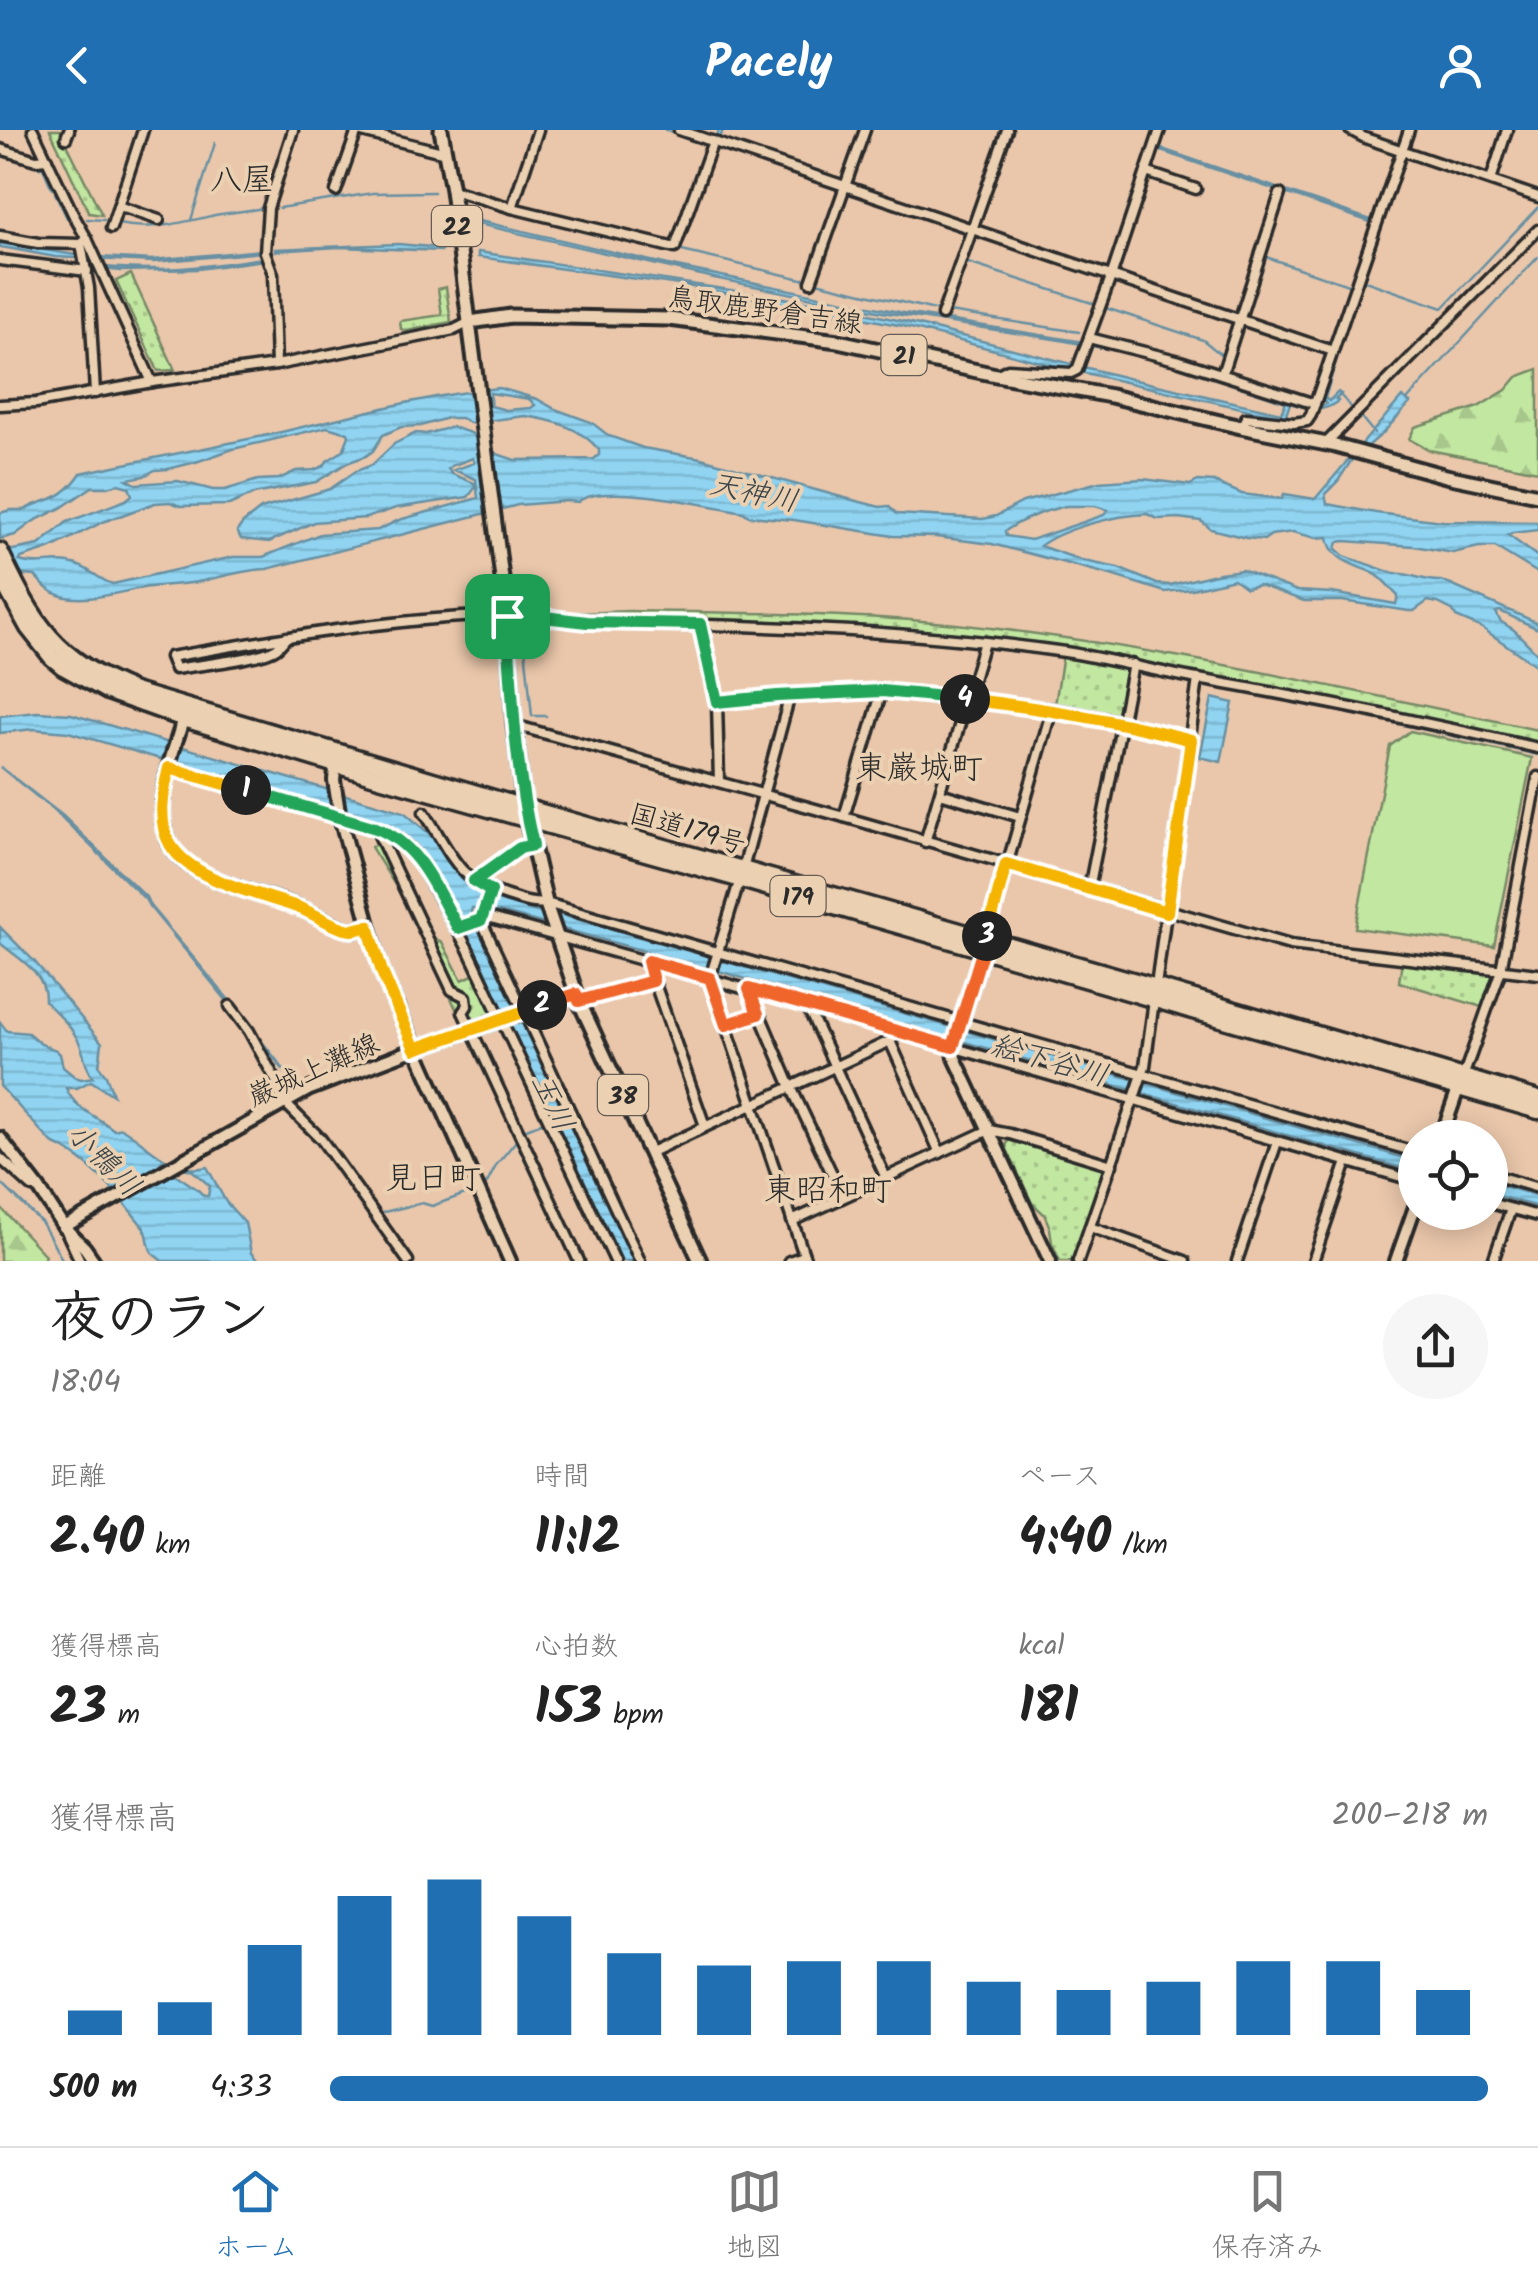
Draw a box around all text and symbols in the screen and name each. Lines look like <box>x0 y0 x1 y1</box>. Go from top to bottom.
text: Pacely <box>706 29 833 101</box>
icon: back <box>50 38 105 93</box>
icon: person <box>1433 38 1488 93</box>
district label: 八屋 <box>210 156 274 207</box>
road number: 22 <box>432 206 482 246</box>
street label: 鳥取鹿野倉吉線 <box>664 276 865 347</box>
road number: 21 <box>882 335 926 375</box>
water label: 天神川 <box>705 461 803 527</box>
pin <box>465 574 550 659</box>
icon: arrive <box>480 589 535 644</box>
pin: 4 <box>940 674 990 724</box>
text: 4 <box>957 676 973 721</box>
district label: 東巌城町 <box>855 744 983 795</box>
pin: 1 <box>221 765 271 815</box>
text: 1 <box>242 767 250 812</box>
street label: 国道179号 <box>624 792 751 868</box>
road number: 179 <box>770 876 826 916</box>
pin: 3 <box>962 911 1012 961</box>
text: 3 <box>979 913 995 958</box>
pin: 2 <box>517 980 567 1030</box>
text: 2 <box>534 982 550 1027</box>
street label: 巌城上灘線 <box>241 1022 387 1120</box>
water label: 絵下谷川 <box>985 1022 1114 1102</box>
water label: 玉川 <box>517 1066 586 1140</box>
road number: 38 <box>598 1075 648 1115</box>
water label: 小鴨川 <box>54 1112 151 1209</box>
map controls <box>1398 1120 1508 1230</box>
button: locate <box>1398 1120 1508 1230</box>
district label: 見日町 <box>385 1154 481 1205</box>
district label: 東昭和町 <box>764 1166 892 1217</box>
text: 夜のラン <box>50 1277 270 1364</box>
button: share <box>1383 1294 1488 1399</box>
text: 18:04 <box>50 1358 121 1409</box>
text: 距離 <box>50 1455 106 1500</box>
text: 時間 <box>534 1455 590 1500</box>
text: ペース <box>1019 1455 1101 1500</box>
text: 2.40 <box>50 1500 144 1580</box>
text: 11:12 <box>534 1500 621 1580</box>
text: 4:40 <box>1019 1500 1111 1580</box>
text: km <box>144 1523 191 1568</box>
text: /km <box>1111 1523 1168 1568</box>
text: kcal <box>1019 1624 1064 1669</box>
text: 獲得標高 <box>50 1625 162 1670</box>
text: 心拍数 <box>534 1625 618 1670</box>
text: 181 <box>1019 1669 1078 1749</box>
text: 23 <box>50 1670 107 1750</box>
text: 153 <box>534 1670 602 1750</box>
text: m <box>107 1693 140 1738</box>
text: bpm <box>602 1693 664 1738</box>
text: 200–218 m <box>1332 1791 1488 1842</box>
text: 獲得標高 <box>50 1794 178 1845</box>
text: 500 m <box>50 2063 138 2114</box>
text: 4:33 <box>210 2063 272 2114</box>
tab: ホーム <box>215 2164 297 2271</box>
tab: 地図 <box>726 2164 782 2271</box>
tab: 保存済み <box>1211 2164 1323 2271</box>

